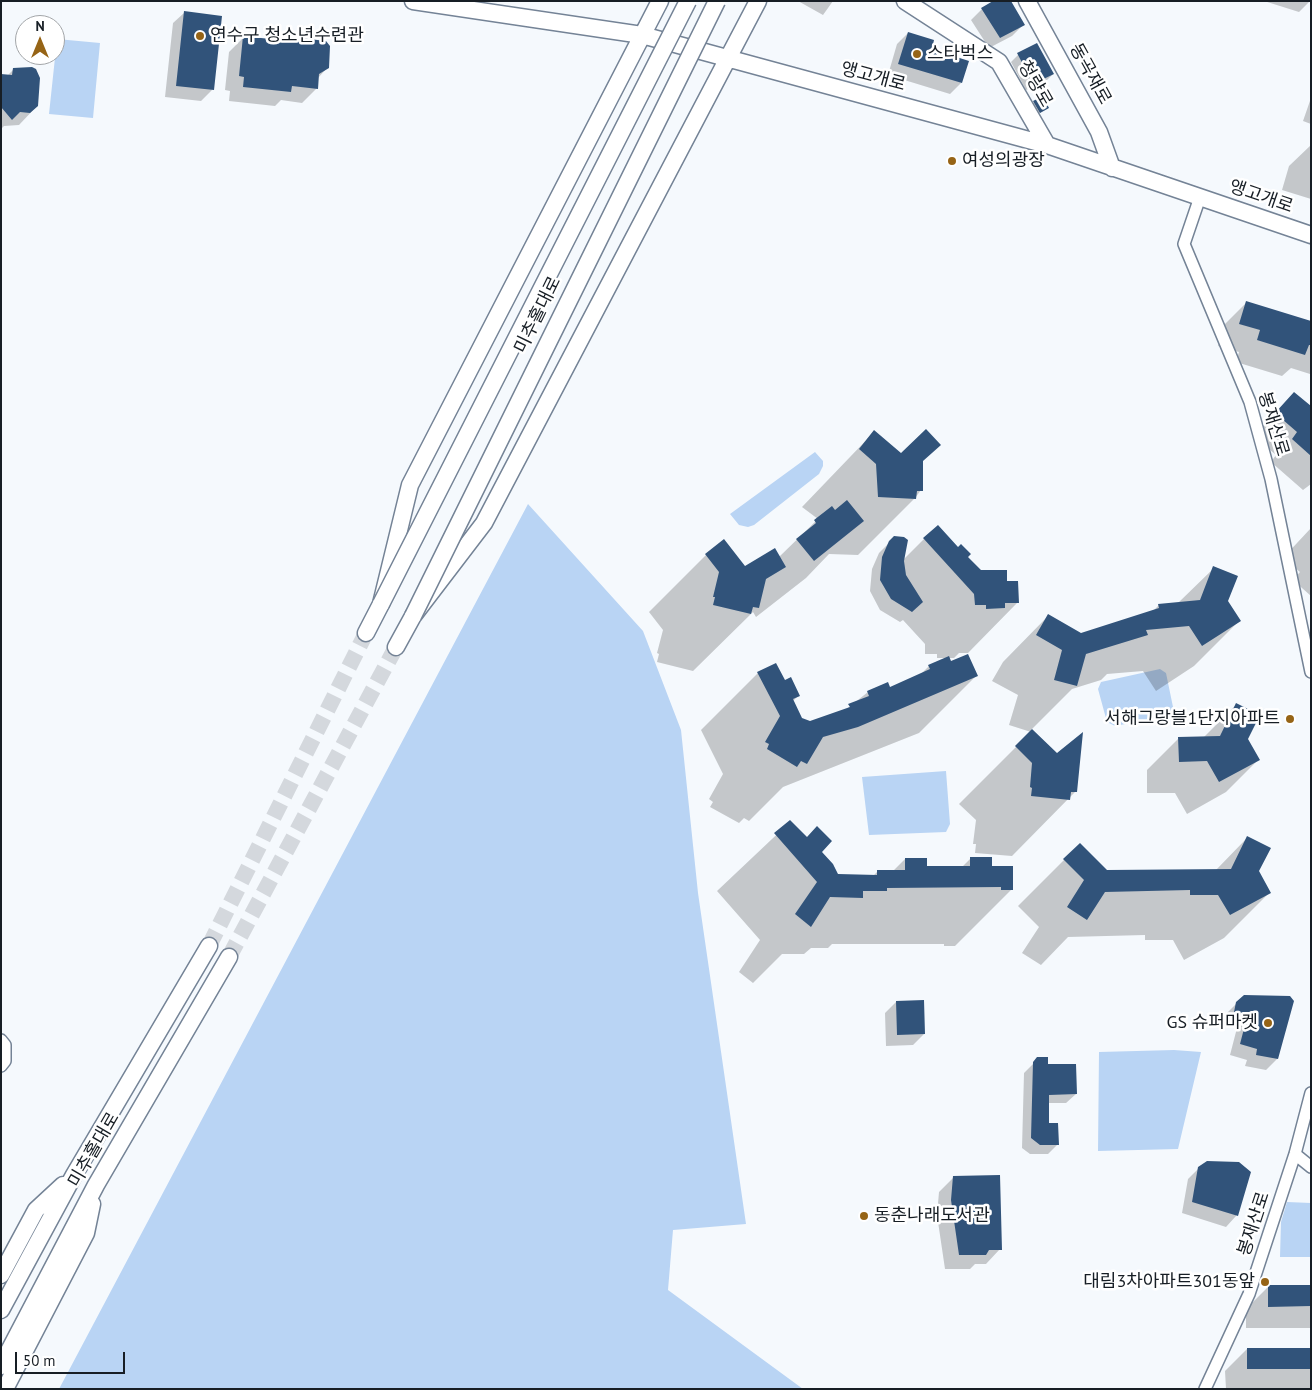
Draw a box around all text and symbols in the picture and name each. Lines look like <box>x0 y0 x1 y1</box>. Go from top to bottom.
north arrow <box>15 15 65 65</box>
text: N <box>35 17 45 35</box>
place label: 연수구 청소년수련관 <box>210 25 364 47</box>
marker: 연수구 청소년수련관 <box>194 30 206 42</box>
street label: 동곡재로 <box>1064 40 1116 108</box>
place label: 스타벅스 <box>927 43 993 65</box>
marker: 스타벅스 <box>911 48 923 60</box>
street label: 청량로 <box>1013 57 1057 111</box>
street label: 앵고개로 <box>838 58 908 96</box>
place label: 여성의광장 <box>962 150 1045 172</box>
marker: 여성의광장 <box>946 155 958 167</box>
street label: 앵고개로 <box>1226 176 1296 218</box>
street label: 미추홀대로 <box>510 273 566 357</box>
street label: 봉재산로 <box>1253 389 1293 459</box>
place label: 서해그랑블1단지아파트 <box>1105 708 1280 730</box>
marker: 서해그랑블1단지아파트 <box>1284 713 1296 725</box>
place label: GS 슈퍼마켓 <box>1166 1012 1258 1034</box>
marker: GS 슈퍼마켓 <box>1262 1017 1274 1029</box>
street label: 미추홀대로 <box>64 1109 124 1191</box>
street label: 봉재산로 <box>1233 1189 1275 1259</box>
place label: 동춘나래도서관 <box>874 1205 990 1227</box>
marker: 동춘나래도서관 <box>858 1210 870 1222</box>
place label: 대림3차아파트301동앞 <box>1083 1271 1255 1293</box>
marker: 대림3차아파트301동앞 <box>1259 1276 1271 1288</box>
scale bar <box>18 1342 128 1374</box>
text: 50 m <box>23 1351 56 1370</box>

